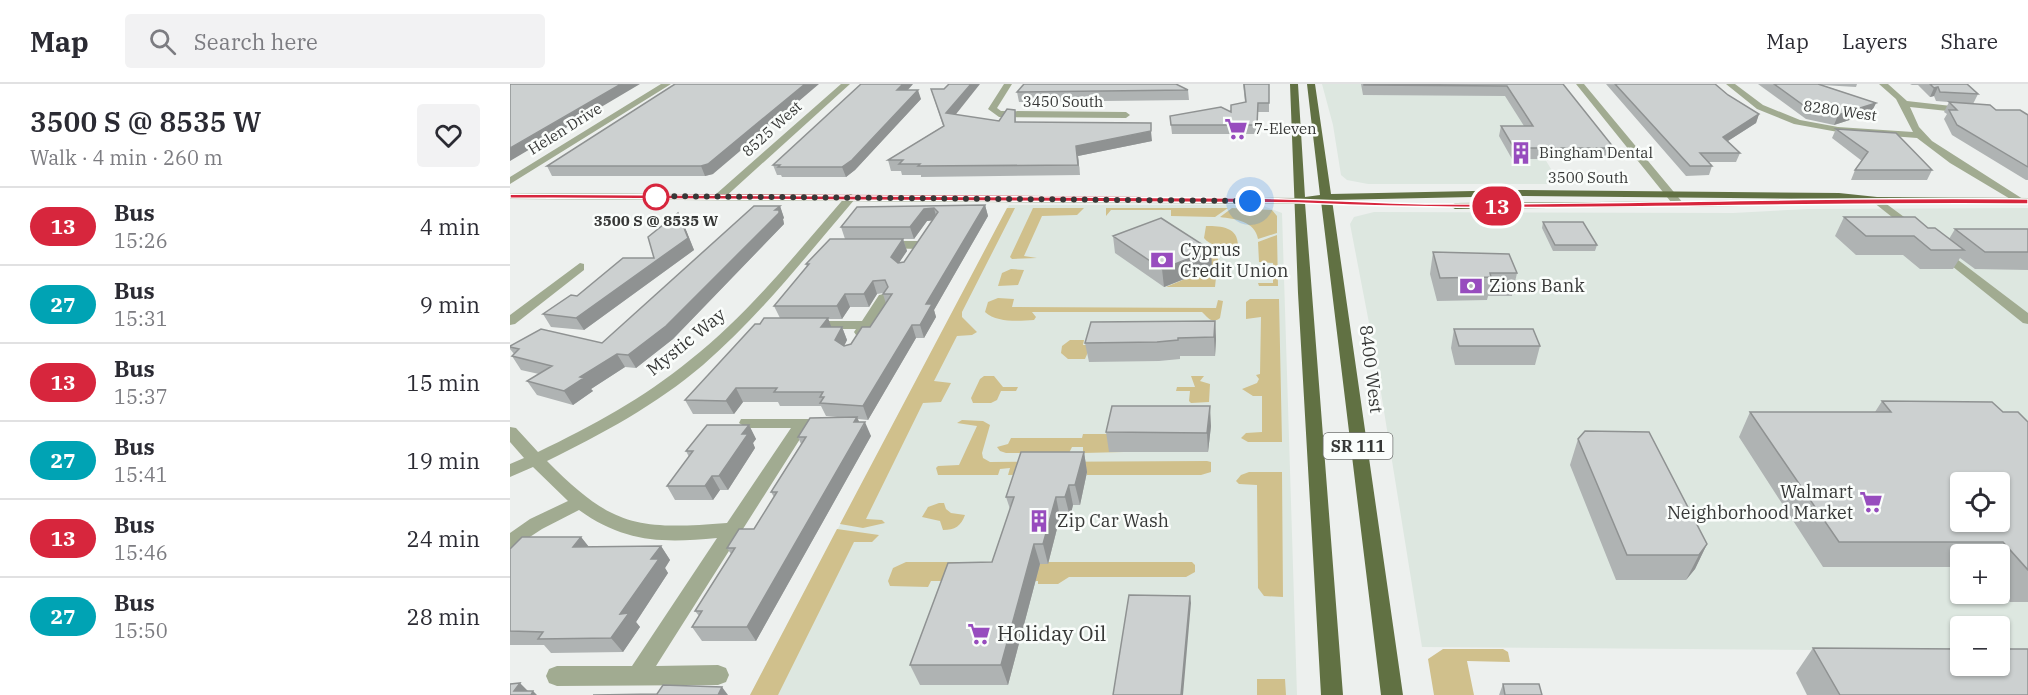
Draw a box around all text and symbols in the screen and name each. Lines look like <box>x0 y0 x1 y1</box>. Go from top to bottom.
search box <box>125 14 545 68</box>
text: Map <box>30 23 89 60</box>
icon: search <box>146 25 179 58</box>
text: Search here <box>194 27 318 56</box>
text: Map <box>1766 27 1809 55</box>
text: Layers <box>1842 27 1908 55</box>
text: Share <box>1941 27 1998 55</box>
street label: 3450 South <box>1023 92 1103 111</box>
street label: 8280 West <box>1802 96 1878 125</box>
street label: 8525 West <box>738 97 805 160</box>
street label: Helen Drive <box>524 98 605 159</box>
text: 3500 S @ 8535 W <box>30 103 261 140</box>
button: heart <box>417 104 480 167</box>
supermarket icon: 7-Eleven <box>1223 116 1249 142</box>
place label: 7-Eleven <box>1254 119 1317 138</box>
building icon: Bingham Dental <box>1508 140 1534 166</box>
place label: Bingham Dental <box>1539 143 1653 162</box>
text: Walk · 4 min · 260 m <box>30 144 223 171</box>
street label: 3500 South <box>1548 168 1628 187</box>
marker: 3500 S @ 8535 W <box>643 184 669 210</box>
your location <box>1235 186 1265 216</box>
line badge: 13 <box>1470 186 1524 226</box>
text: 13 <box>1484 192 1510 220</box>
text: Bus <box>114 198 155 227</box>
place label: 3500 S @ 8535 W <box>594 211 719 230</box>
text: 13 <box>50 212 76 240</box>
text: 4 min <box>420 212 480 241</box>
text: 15:26 <box>114 227 168 254</box>
place label: Cyprus Credit Union <box>1180 238 1288 282</box>
bank icon: Cyprus Credit Union <box>1149 247 1175 273</box>
bank icon: Zions Bank <box>1458 273 1484 299</box>
place label: Zions Bank <box>1489 274 1585 297</box>
text: Bus <box>114 276 155 305</box>
text: 27 <box>50 290 76 318</box>
text: 9 min <box>420 290 480 319</box>
street label: Mystic Way <box>642 303 730 380</box>
text: 15:31 <box>114 305 168 332</box>
street label: 8400 West <box>1355 324 1388 414</box>
text: Bus <box>114 354 155 383</box>
text: 13 <box>50 368 76 396</box>
text: 15 min <box>407 368 480 397</box>
text: 15:37 <box>114 383 168 410</box>
text: Bus <box>114 432 155 461</box>
road number: SR 111 <box>1324 433 1392 459</box>
text: 27 <box>50 446 76 474</box>
text: 19 min <box>407 446 480 475</box>
text: 15:41 <box>114 461 168 488</box>
map controls <box>1950 472 2010 676</box>
button: locate <box>1950 472 2010 532</box>
place label: Walmart Neighborhood Market <box>1667 480 1853 524</box>
supermarket icon: Walmart Neighborhood Market <box>1858 489 1884 515</box>
building icon: Zip Car Wash <box>1026 508 1052 534</box>
place label: Zip Car Wash <box>1057 509 1169 532</box>
text: Bus <box>114 510 155 539</box>
text: 13 <box>50 524 76 552</box>
text: 24 min <box>407 524 480 553</box>
text: 15:46 <box>114 539 168 566</box>
button: + <box>1950 544 2010 604</box>
text: Bus <box>114 588 155 617</box>
text: 27 <box>50 602 76 630</box>
text: 28 min <box>407 602 480 631</box>
button: − <box>1950 616 2010 676</box>
text: 15:50 <box>114 617 168 644</box>
place label: Holiday Oil <box>997 619 1106 647</box>
supermarket icon: Holiday Oil <box>966 621 992 647</box>

